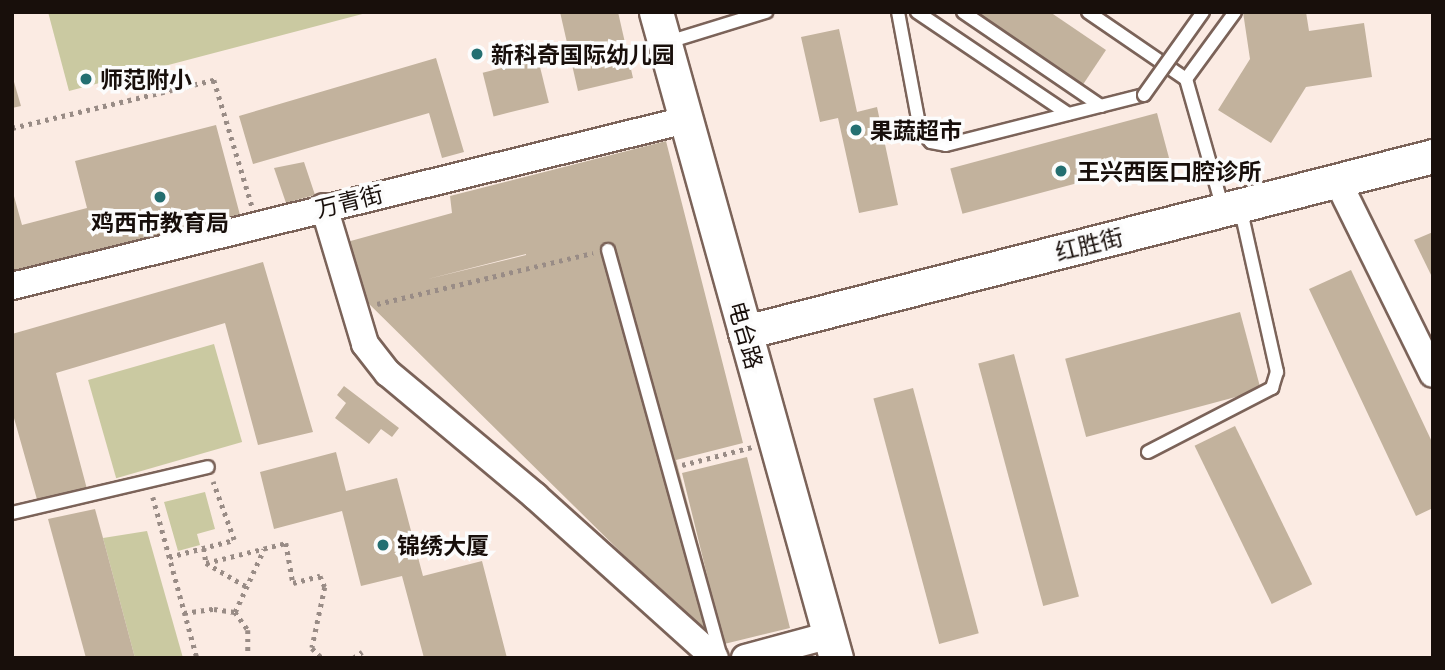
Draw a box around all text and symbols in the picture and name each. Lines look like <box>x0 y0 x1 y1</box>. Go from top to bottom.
place label: 新科奇国际幼儿园 <box>491 40 675 68</box>
marker: 新科奇国际幼儿园 <box>469 46 485 62</box>
place label: 师范附小 <box>100 65 192 93</box>
marker: 师范附小 <box>78 71 94 87</box>
place label: 果蔬超市 <box>870 116 962 144</box>
marker: 果蔬超市 <box>848 122 864 138</box>
place label: 王兴西医口腔诊所 <box>1077 157 1261 185</box>
marker: 王兴西医口腔诊所 <box>1051 161 1071 181</box>
street label: 万青街 <box>312 179 386 223</box>
marker: 鸡西市教育局 <box>152 189 168 205</box>
place label: 鸡西市教育局 <box>91 208 229 236</box>
street label: 红胜街 <box>1052 222 1126 266</box>
street label: 电台路 <box>723 298 769 372</box>
place label: 锦绣大厦 <box>397 531 489 559</box>
marker: 锦绣大厦 <box>375 537 391 553</box>

